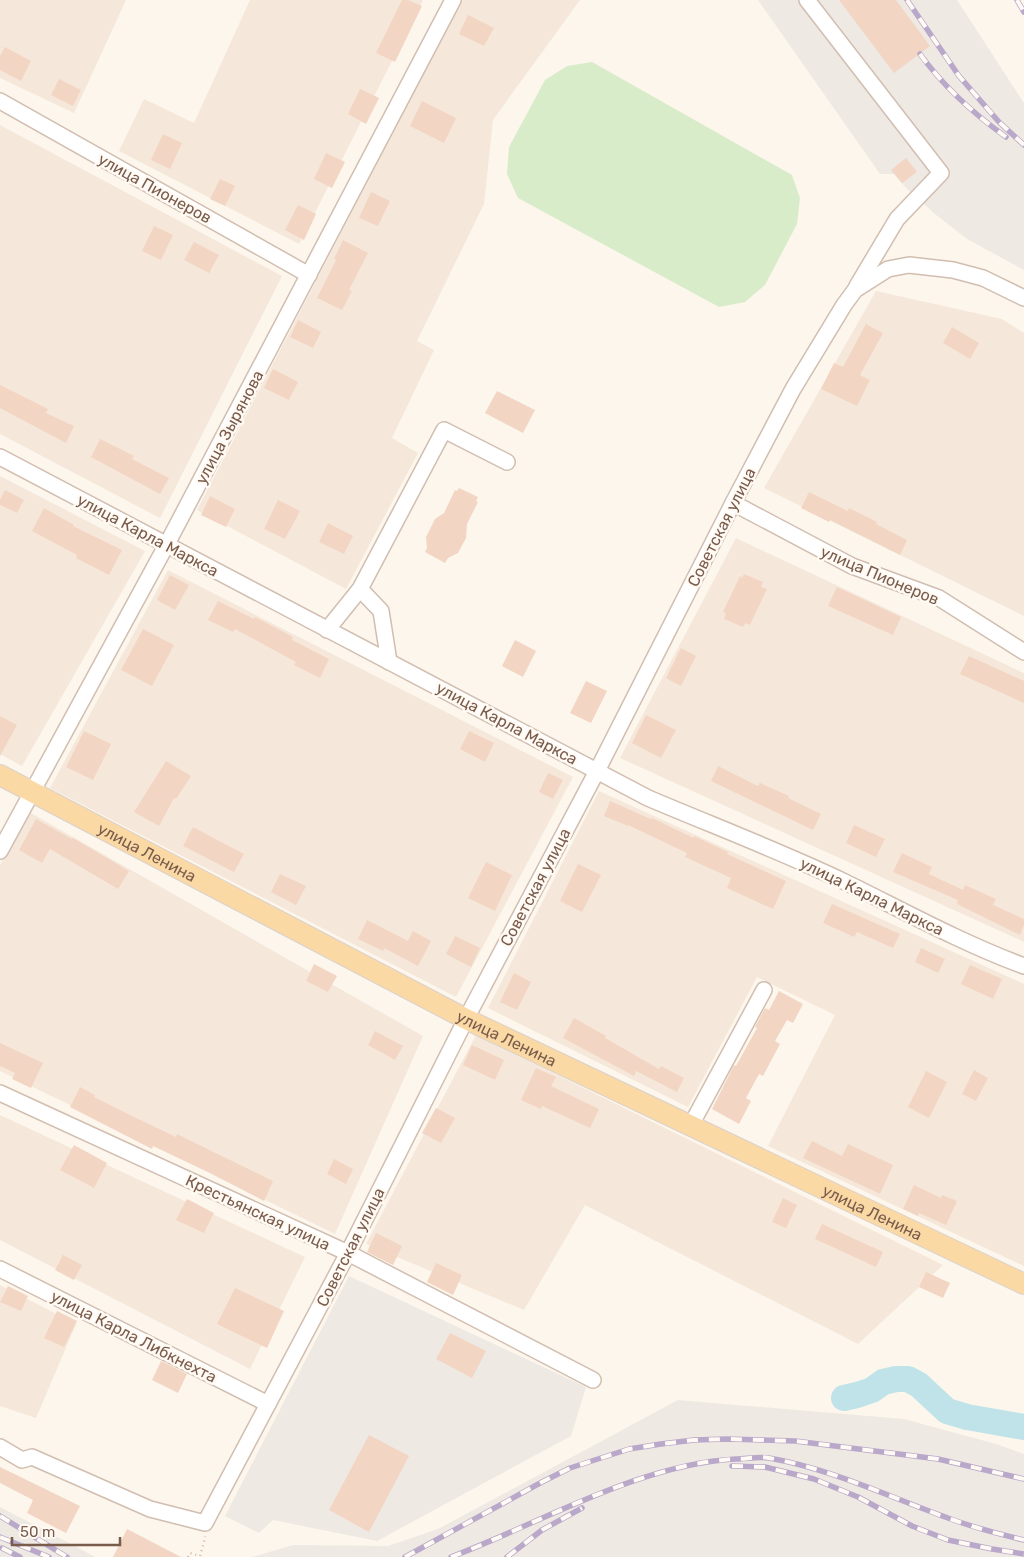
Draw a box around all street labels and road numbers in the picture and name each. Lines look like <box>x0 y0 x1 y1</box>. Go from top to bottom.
street label: улица Пионеров <box>95 149 215 227</box>
street label: улица Зырянова <box>191 367 267 487</box>
street label: Советская улица <box>683 465 760 590</box>
street label: улица Карла Маркса <box>74 490 222 581</box>
street label: улица Пионеров <box>818 542 942 609</box>
street label: улица Карла Маркса <box>433 678 581 769</box>
street label: улица Ленина <box>94 819 199 886</box>
street label: Советская улица <box>496 825 575 949</box>
street label: улица Карла Маркса <box>797 853 947 939</box>
street label: улица Ленина <box>453 1007 559 1071</box>
street label: Крестьянская улица <box>183 1171 333 1254</box>
street label: улица Ленина <box>819 1181 925 1244</box>
street label: Советская улица <box>312 1185 389 1310</box>
street label: улица Карла Либкнехта <box>48 1286 220 1387</box>

